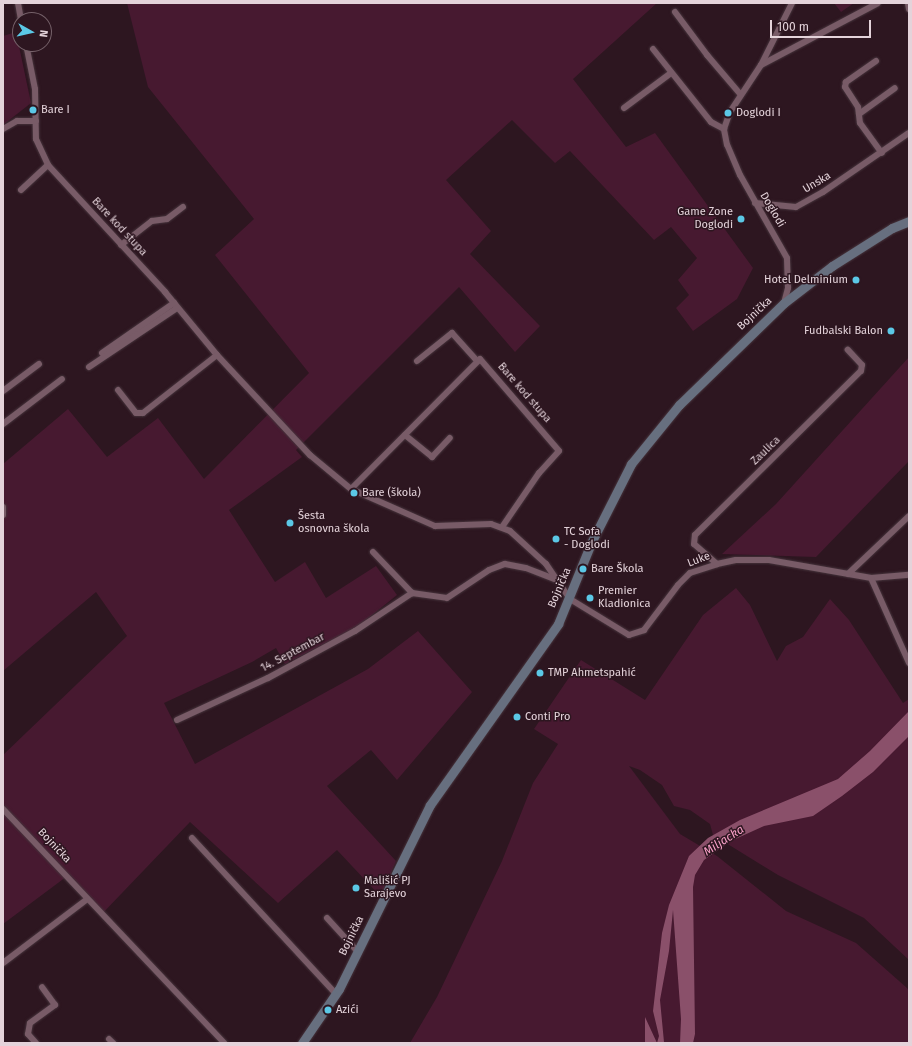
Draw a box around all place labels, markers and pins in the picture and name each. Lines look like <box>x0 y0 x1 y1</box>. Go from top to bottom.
place label: Bare I <box>41 103 70 117</box>
marker: Bare I <box>28 105 38 115</box>
place label: Doglodi I <box>736 106 781 120</box>
marker: Doglodi I <box>723 108 733 118</box>
place label: Game Zone Doglodi <box>677 206 733 232</box>
marker: Game Zone Doglodi <box>736 214 746 224</box>
place label: Hotel Delminium <box>764 273 848 287</box>
marker: Hotel Delminium <box>851 275 861 285</box>
place label: Fudbalski Balon <box>804 324 883 338</box>
marker: Fudbalski Balon <box>886 326 896 336</box>
place label: Bare (škola) <box>362 486 421 500</box>
marker: Bare (škola) <box>349 488 359 498</box>
place label: Šesta osnovna škola <box>298 510 369 536</box>
marker: Šesta osnovna škola <box>285 518 295 528</box>
place label: TC Sofa - Doglodi <box>564 526 610 552</box>
marker: TC Sofa - Doglodi <box>551 534 561 544</box>
place label: Bare Škola <box>591 562 644 576</box>
marker: Bare Škola <box>578 564 588 574</box>
place label: Premier Kladionica <box>598 585 650 611</box>
marker: Premier Kladionica <box>585 593 595 603</box>
place label: TMP Ahmetspahić <box>548 666 636 680</box>
marker: TMP Ahmetspahić <box>535 668 545 678</box>
place label: Conti Pro <box>525 710 570 724</box>
marker: Conti Pro <box>512 712 522 722</box>
place label: Mališić PJ Sarajevo <box>364 875 411 901</box>
marker: Mališić PJ Sarajevo <box>351 883 361 893</box>
place label: Azići <box>336 1003 359 1017</box>
marker: Azići <box>323 1005 333 1015</box>

